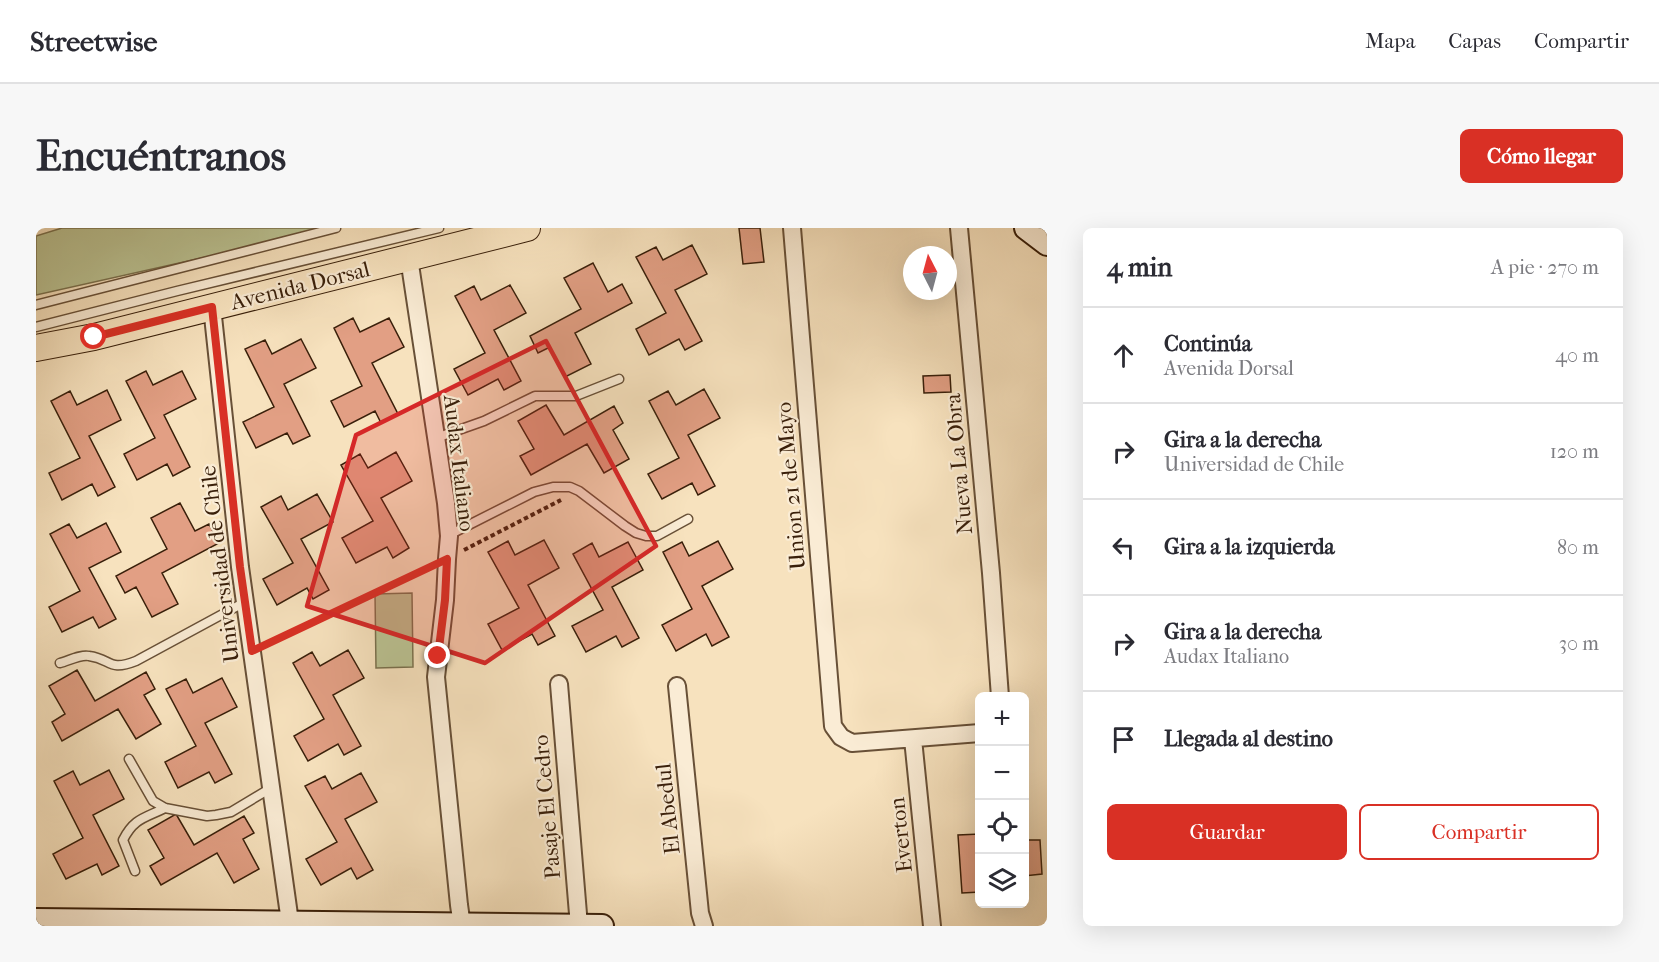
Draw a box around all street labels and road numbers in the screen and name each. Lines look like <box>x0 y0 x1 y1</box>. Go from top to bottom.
street label: Avenida Dorsal <box>227 256 373 316</box>
street label: Nueva La Obra <box>940 391 978 536</box>
street label: Audax Italiano <box>438 392 480 533</box>
street label: Union 21 de Mayo <box>771 401 811 571</box>
street label: Universidad de Chile <box>195 464 245 664</box>
street label: Pasaje El Cedro <box>528 734 566 880</box>
street label: El Abedul <box>650 762 686 856</box>
street label: Everton <box>884 796 918 874</box>

